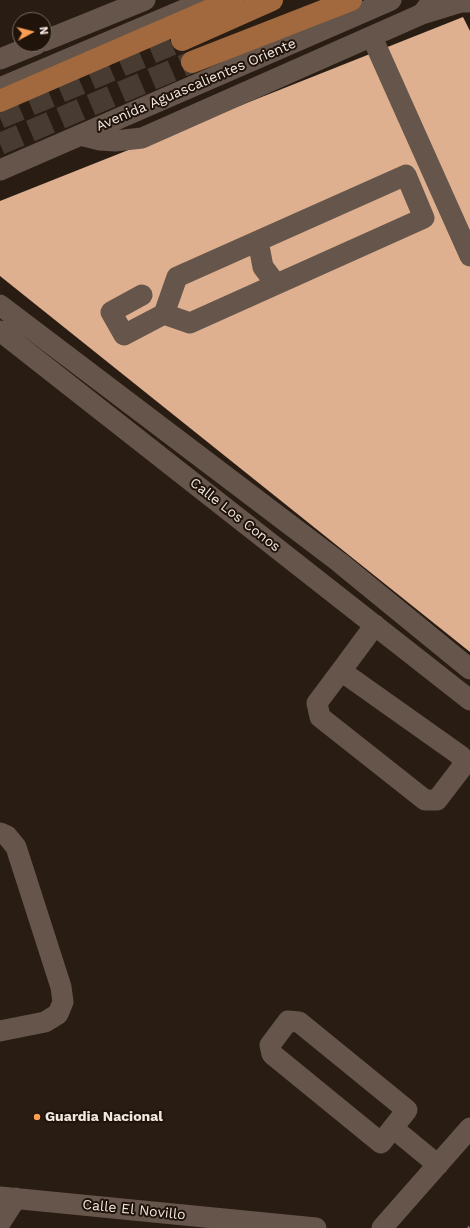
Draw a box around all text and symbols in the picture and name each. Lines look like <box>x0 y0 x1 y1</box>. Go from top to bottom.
north arrow <box>12 12 52 52</box>
text: N <box>36 26 50 35</box>
street label: Avenida Aguascalientes Oriente <box>94 35 298 135</box>
street label: Calle Los Conos <box>186 474 284 556</box>
place label: Guardia Nacional <box>45 1109 163 1125</box>
marker: Guardia Nacional <box>32 1112 42 1122</box>
street label: Calle El Novillo <box>82 1196 186 1224</box>

